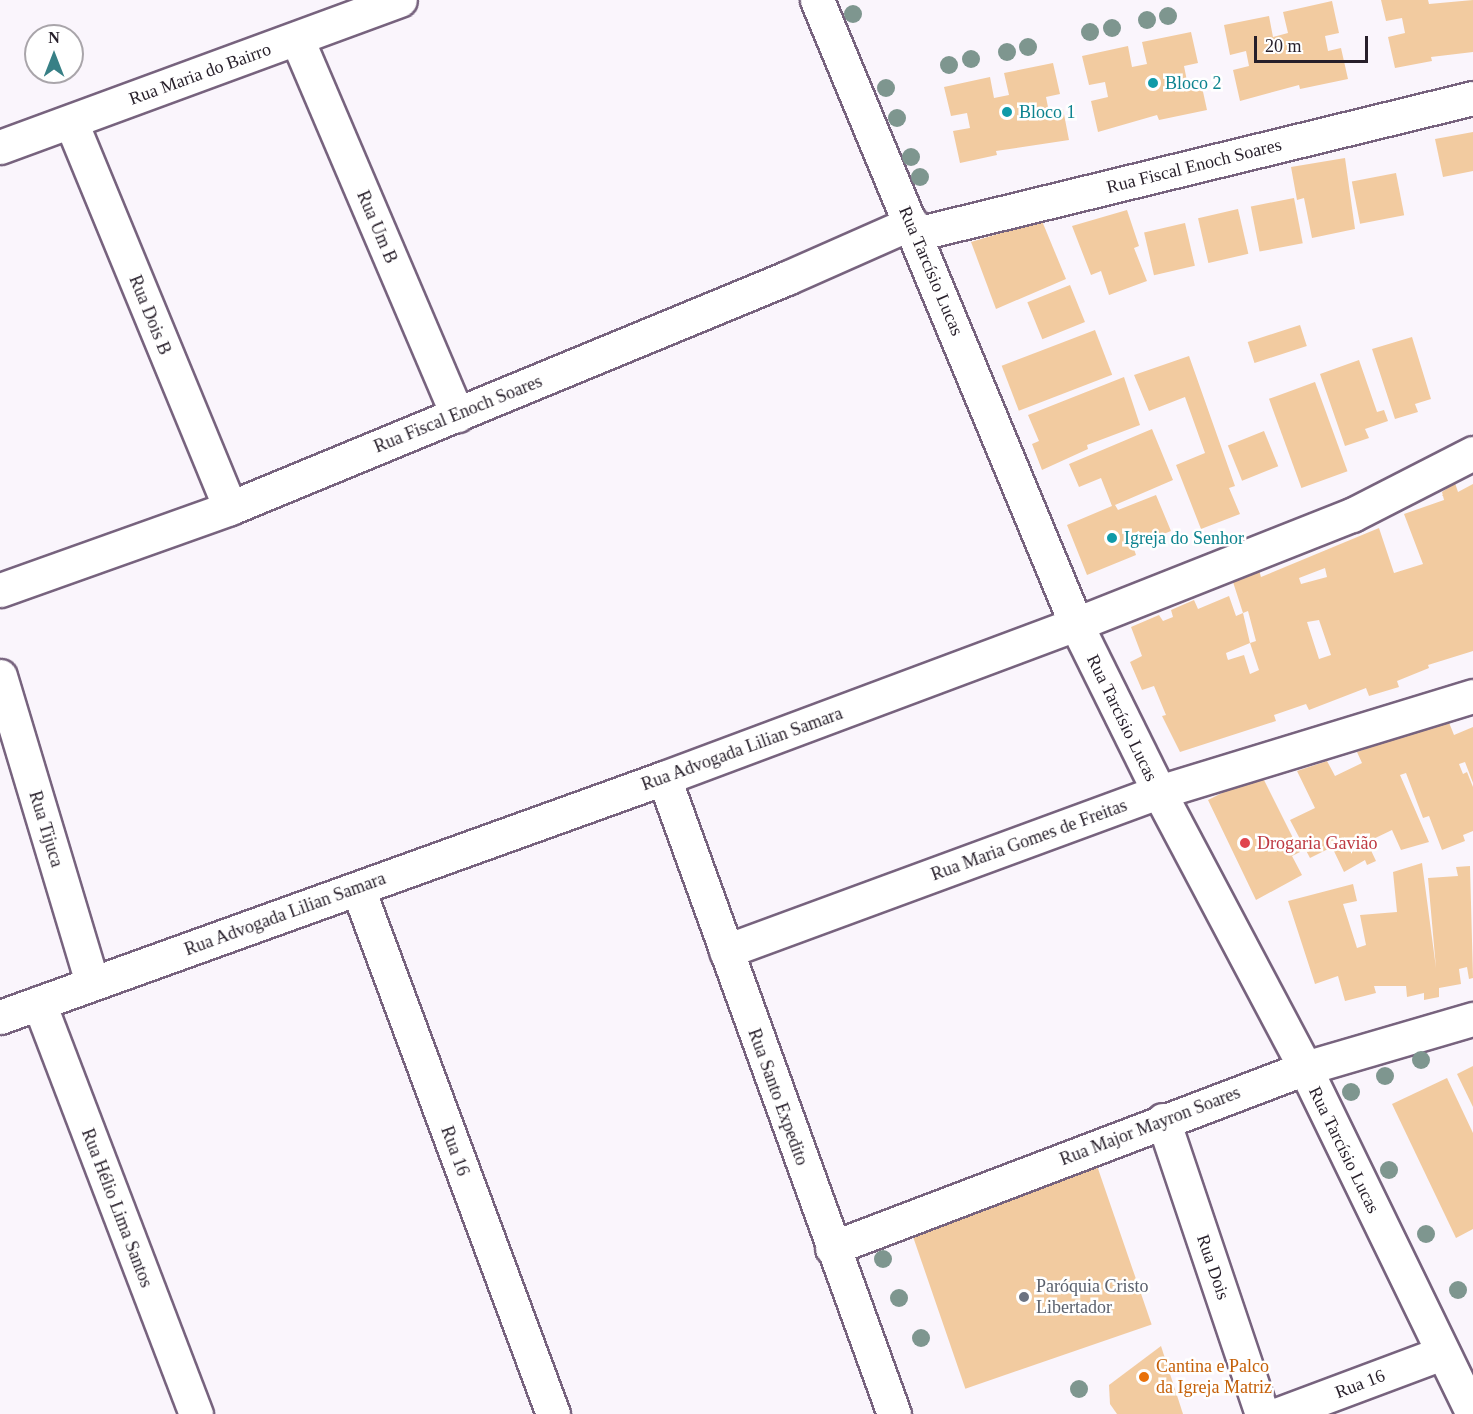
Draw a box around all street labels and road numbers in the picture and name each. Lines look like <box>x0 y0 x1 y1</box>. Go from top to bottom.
street label: Rua Maria do Bairro <box>126 38 274 110</box>
street label: Rua Fiscal Enoch Soares <box>1104 134 1284 198</box>
street label: Rua Um B <box>352 187 402 267</box>
street label: Rua Tarcísio Lucas <box>894 203 968 339</box>
street label: Rua Dois B <box>124 272 176 358</box>
street label: Rua Fiscal Enoch Soares <box>371 370 545 458</box>
street label: Rua Tarcísio Lucas <box>1082 651 1162 785</box>
street label: Rua Advogada Lilian Samara <box>638 702 846 796</box>
street label: Rua Tijuca <box>24 788 68 870</box>
street label: Rua Maria Gomes de Freitas <box>928 794 1130 886</box>
street label: Rua Advogada Lilian Samara <box>181 867 389 961</box>
street label: Rua Santo Expedito <box>743 1026 813 1168</box>
street label: Rua Major Mayron Soares <box>1057 1082 1243 1170</box>
street label: Rua Tarcísio Lucas <box>1304 1083 1384 1217</box>
street label: Rua 16 <box>436 1123 474 1179</box>
street label: Rua Hélio Lima Santos <box>77 1125 157 1291</box>
street label: Rua Dois <box>1192 1232 1234 1302</box>
street label: Rua 16 <box>1332 1365 1388 1403</box>

